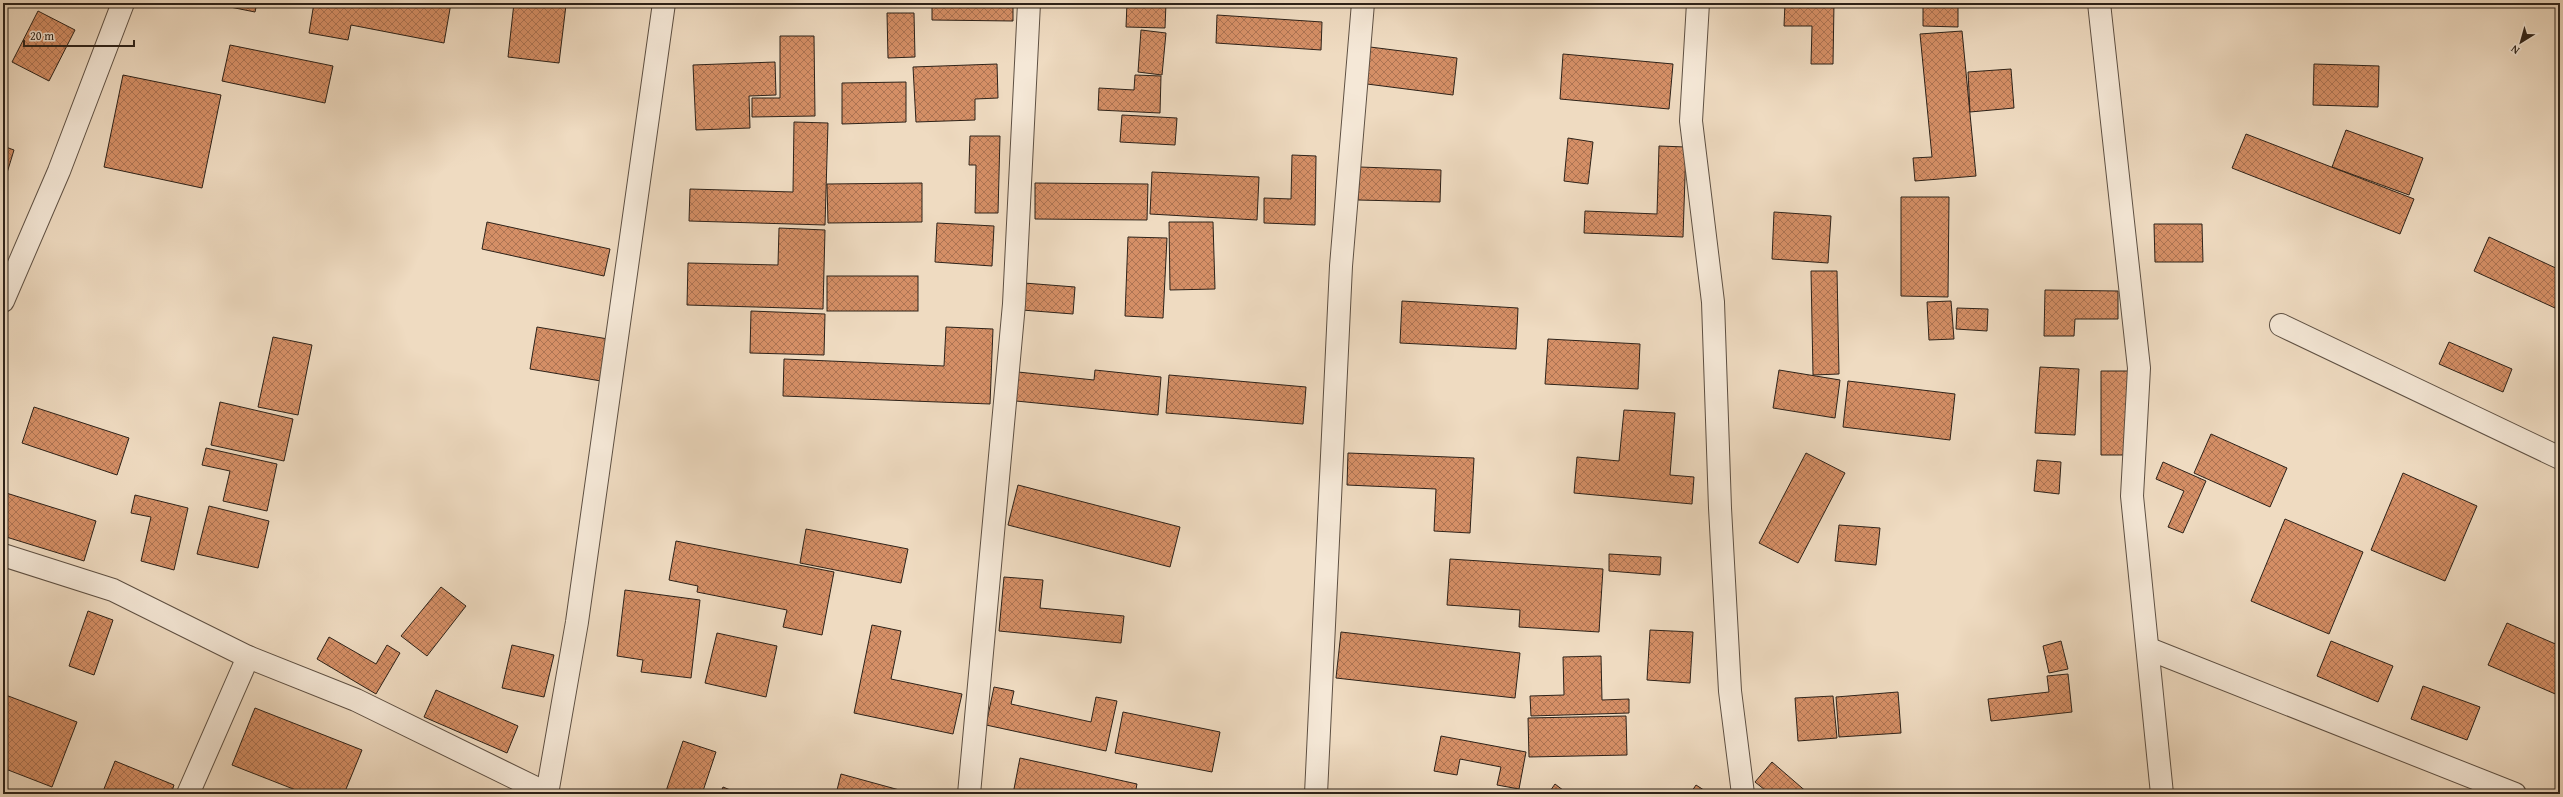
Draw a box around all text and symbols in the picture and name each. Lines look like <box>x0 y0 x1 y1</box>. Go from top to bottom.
scale bar <box>24 22 134 48</box>
north arrow <box>2501 22 2541 62</box>
text: 20 m <box>30 27 54 44</box>
text: N <box>2507 41 2523 59</box>

